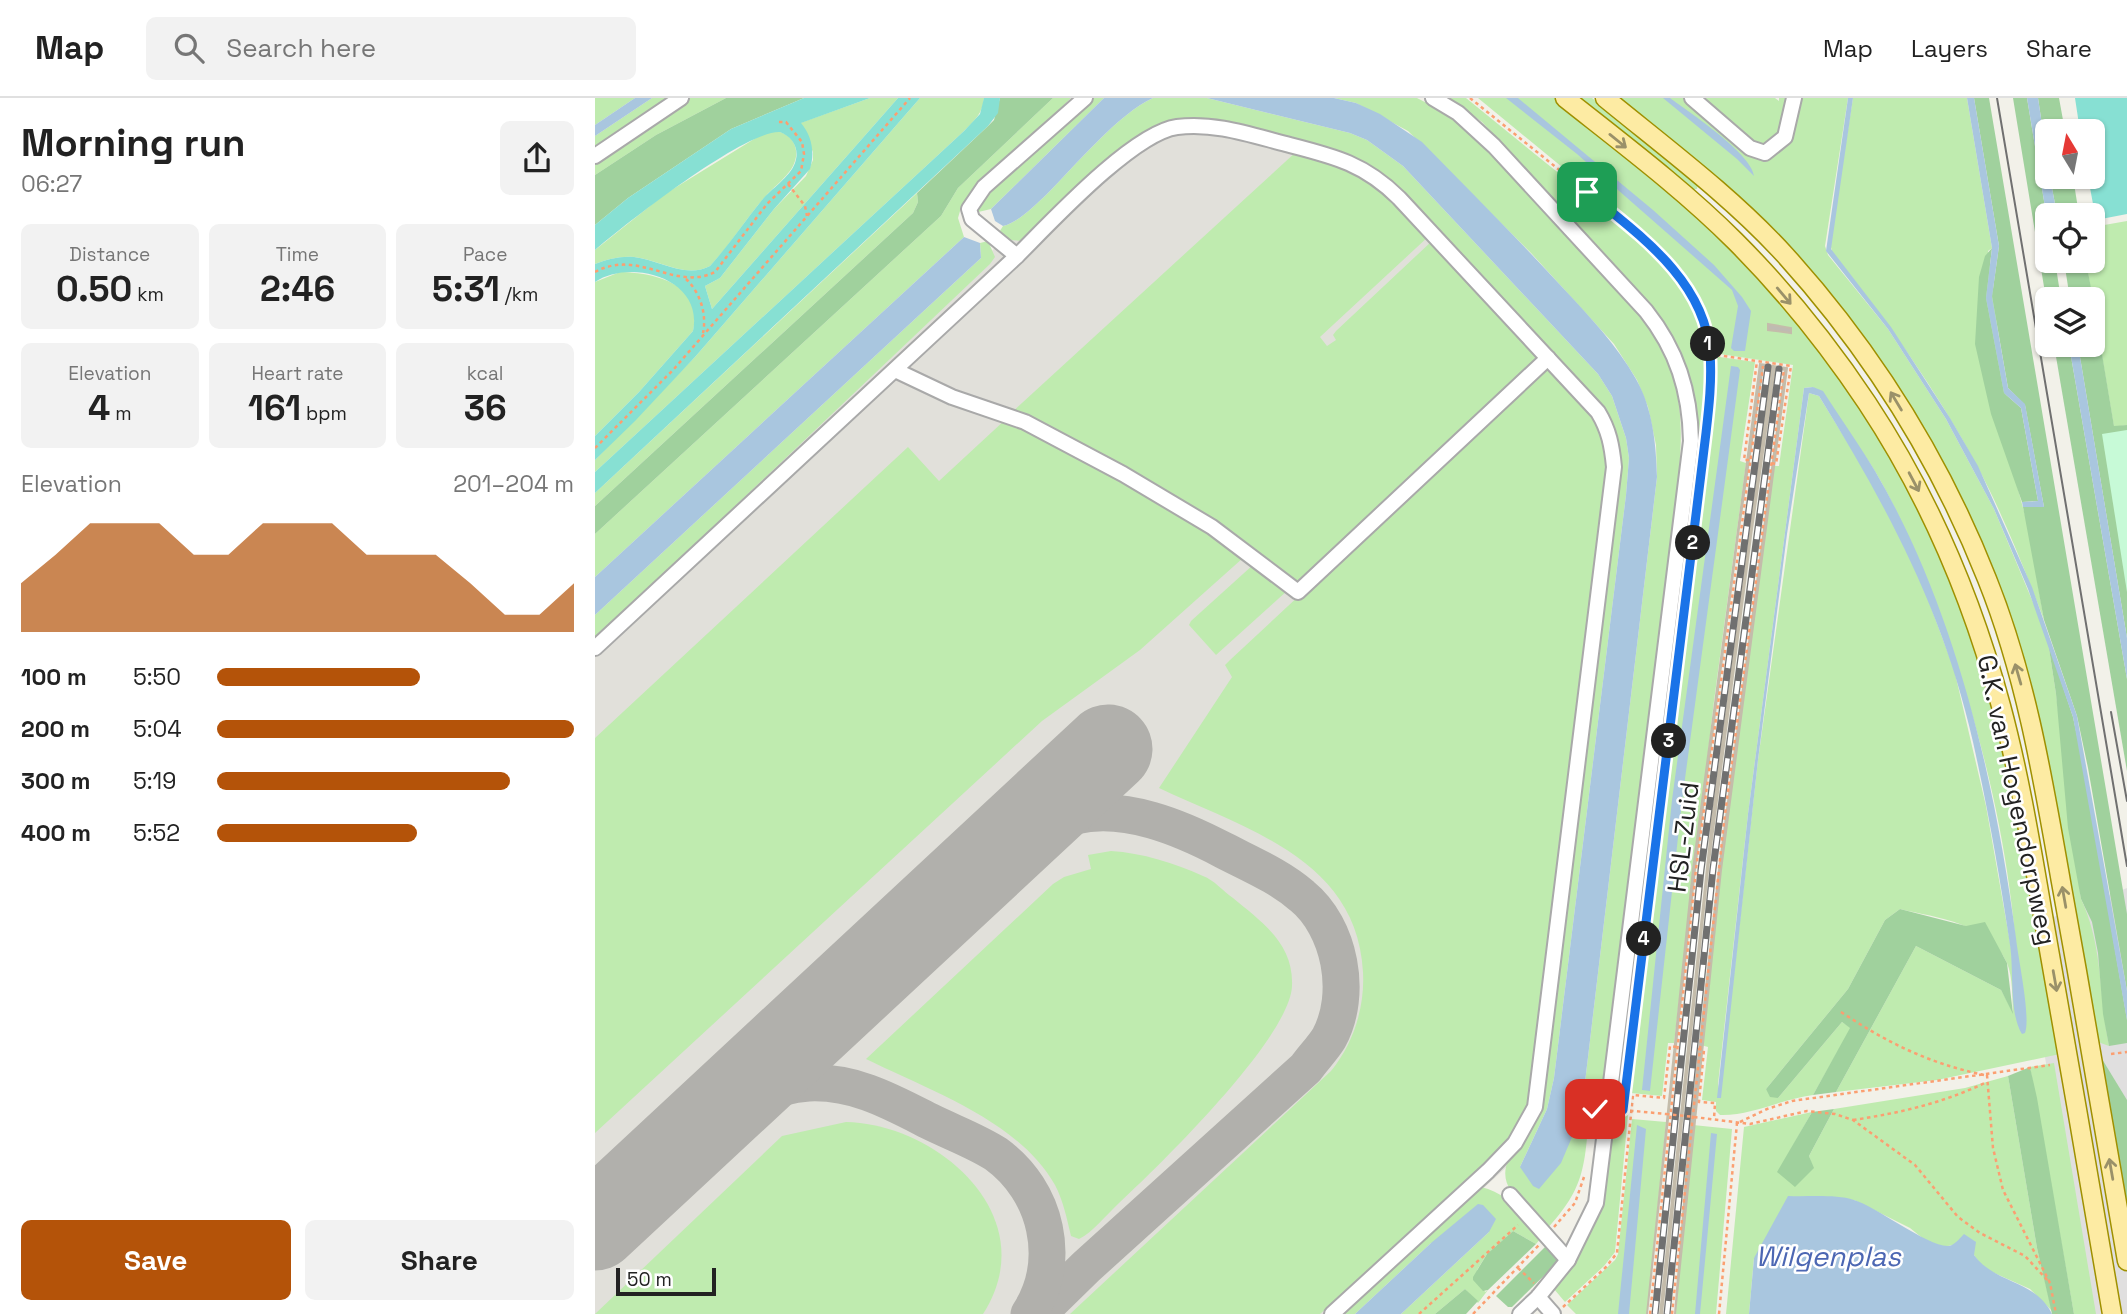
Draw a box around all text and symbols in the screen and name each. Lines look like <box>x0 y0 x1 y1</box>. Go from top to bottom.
search box <box>146 17 636 80</box>
text: Map <box>35 27 104 69</box>
icon: search <box>170 29 208 67</box>
text: Search here <box>226 31 376 65</box>
text: Map <box>1823 33 1873 64</box>
text: Layers <box>1911 33 1988 64</box>
text: Share <box>2026 33 2092 64</box>
text: Morning run <box>21 119 246 167</box>
north arrow <box>2035 119 2105 189</box>
map controls <box>2035 119 2105 357</box>
button: share <box>500 121 574 195</box>
one-way arrow <box>1609 133 1627 149</box>
pin <box>1557 162 1617 222</box>
text: 06:27 <box>21 169 82 199</box>
icon: arrive <box>1568 173 1606 211</box>
button: locate <box>2035 203 2105 273</box>
text: Distance <box>69 242 150 267</box>
text: Time <box>276 242 319 267</box>
text: Pace <box>463 242 507 267</box>
text: 0.50 <box>56 267 132 311</box>
text: 2:46 <box>260 267 335 311</box>
text: 5:31 <box>432 267 500 311</box>
text: km <box>132 282 164 307</box>
text: /km <box>500 282 538 307</box>
one-way arrow <box>1776 287 1792 305</box>
button: layers <box>2035 287 2105 357</box>
pin: 1 <box>1691 327 1725 362</box>
text: 1 <box>1703 331 1712 356</box>
text: Elevation <box>68 361 151 386</box>
text: Heart rate <box>251 361 344 386</box>
text: kcal <box>467 361 504 386</box>
text: 4 <box>88 386 110 430</box>
text: 161 <box>248 386 301 430</box>
text: 36 <box>464 386 507 430</box>
one-way arrow <box>1888 391 1902 411</box>
text: m <box>110 401 132 426</box>
text: bpm <box>301 401 347 426</box>
text: Elevation <box>21 469 122 499</box>
text: 201–204 m <box>453 469 574 499</box>
one-way arrow <box>1908 471 1922 492</box>
pin: 2 <box>1675 526 1711 560</box>
text: 2 <box>1687 530 1698 555</box>
street label: G.K. van Hogendorpweg <box>1970 652 2064 948</box>
text: 100 m <box>21 662 87 692</box>
text: 5:50 <box>133 662 181 692</box>
one-way arrow <box>2011 663 2024 685</box>
text: 200 m <box>21 714 90 744</box>
text: 5:04 <box>133 714 182 744</box>
pin: 3 <box>1651 724 1687 758</box>
text: 3 <box>1663 728 1674 753</box>
text: 300 m <box>21 766 90 796</box>
text: 5:19 <box>133 766 176 796</box>
street label: HSL-Zuid <box>1659 780 1707 894</box>
text: 400 m <box>21 818 91 848</box>
text: 5:52 <box>133 818 180 848</box>
one-way arrow <box>2057 886 2070 909</box>
pin: 4 <box>1627 922 1661 956</box>
text: 4 <box>1637 926 1650 951</box>
one-way arrow <box>2049 969 2062 992</box>
pin <box>1565 1079 1625 1139</box>
icon: check <box>1576 1090 1614 1128</box>
one-way arrow <box>2104 1158 2117 1181</box>
button: Save <box>21 1220 291 1300</box>
button: Share <box>305 1220 574 1300</box>
water label: Wilgenplas <box>1755 1238 1902 1274</box>
scale bar <box>616 1265 716 1297</box>
text: 50 m <box>627 1267 672 1292</box>

